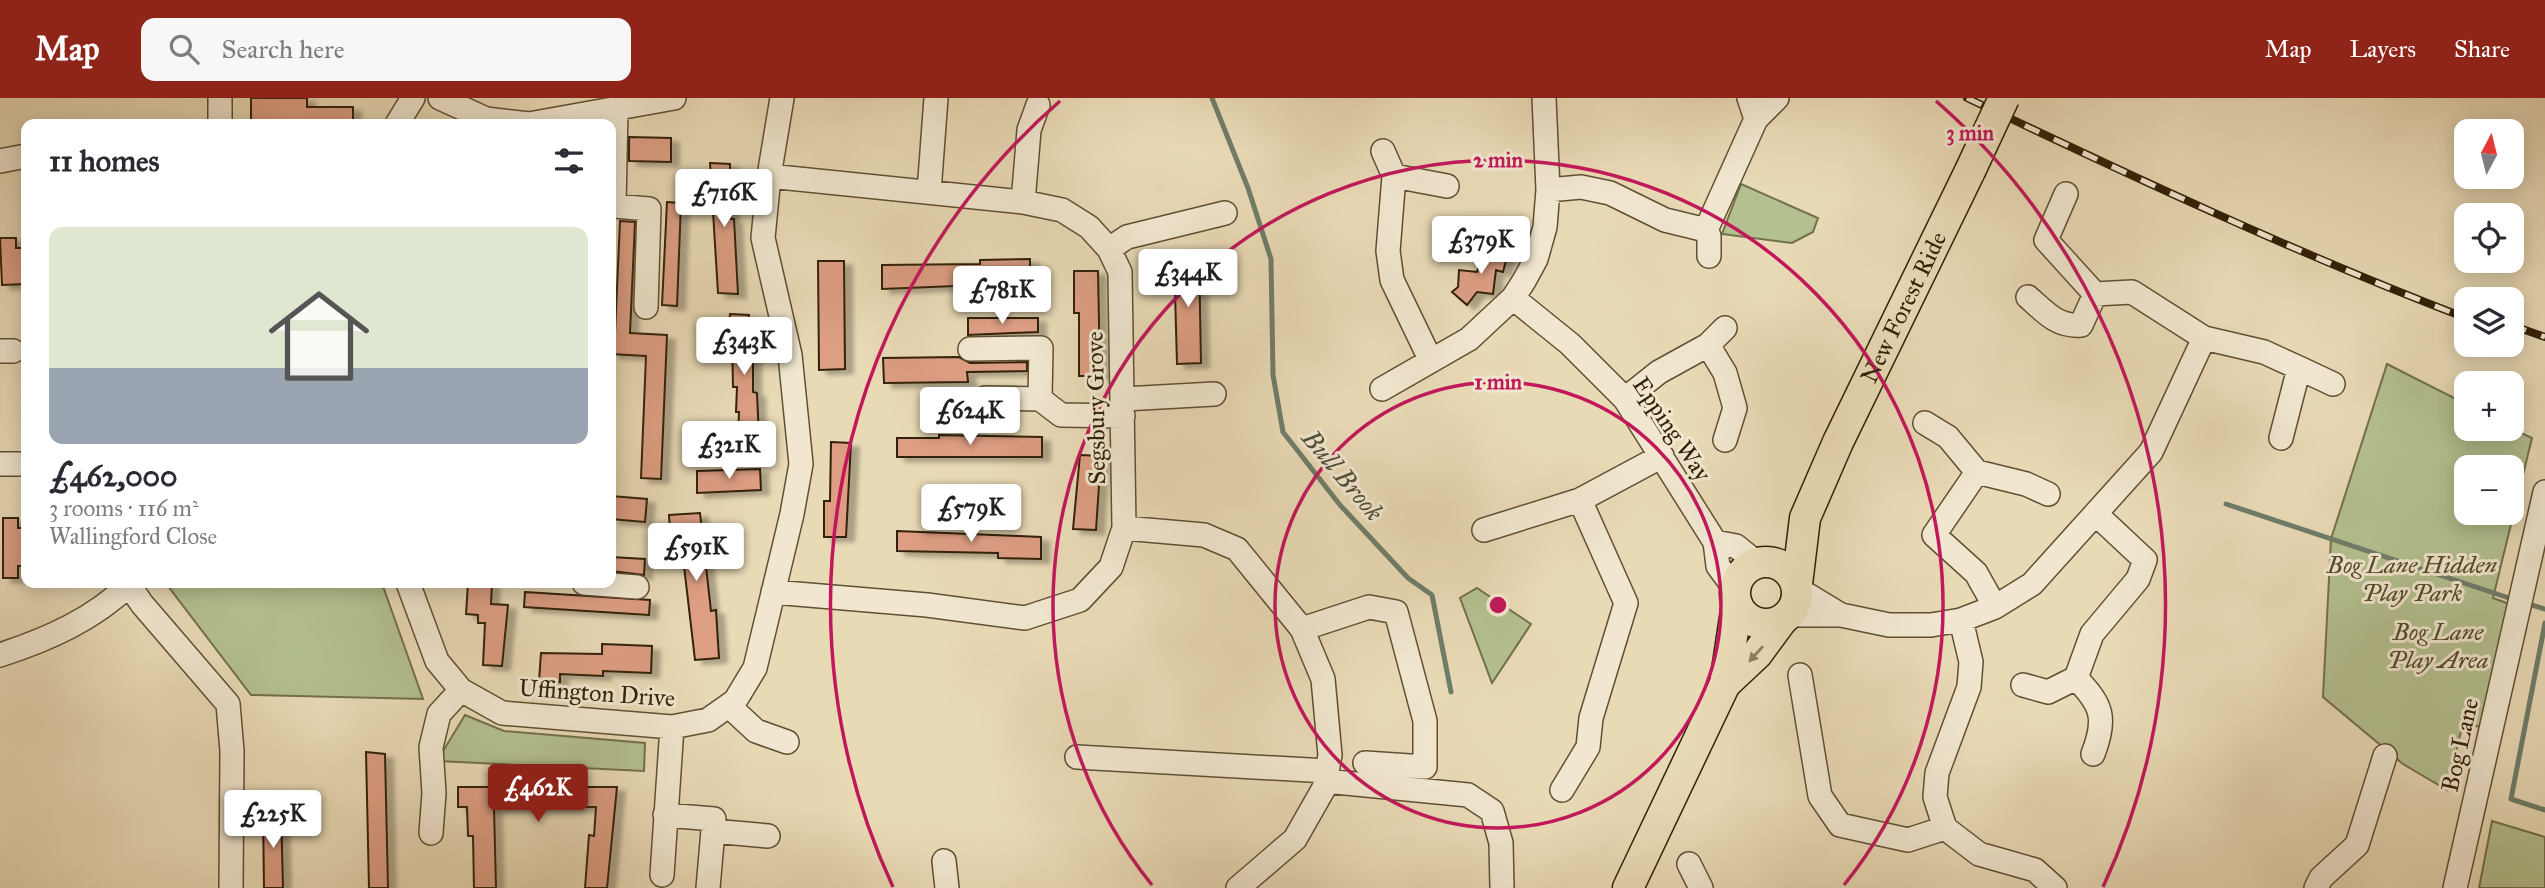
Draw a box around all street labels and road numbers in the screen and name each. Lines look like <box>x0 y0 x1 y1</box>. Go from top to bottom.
street label: New Forest Ride <box>1854 227 1953 388</box>
street label: Segsbury Grove <box>1080 331 1112 485</box>
street label: Epping Way <box>1626 371 1718 488</box>
street label: Uffington Drive <box>518 673 676 713</box>
street label: Bog Lane <box>2435 695 2485 795</box>

